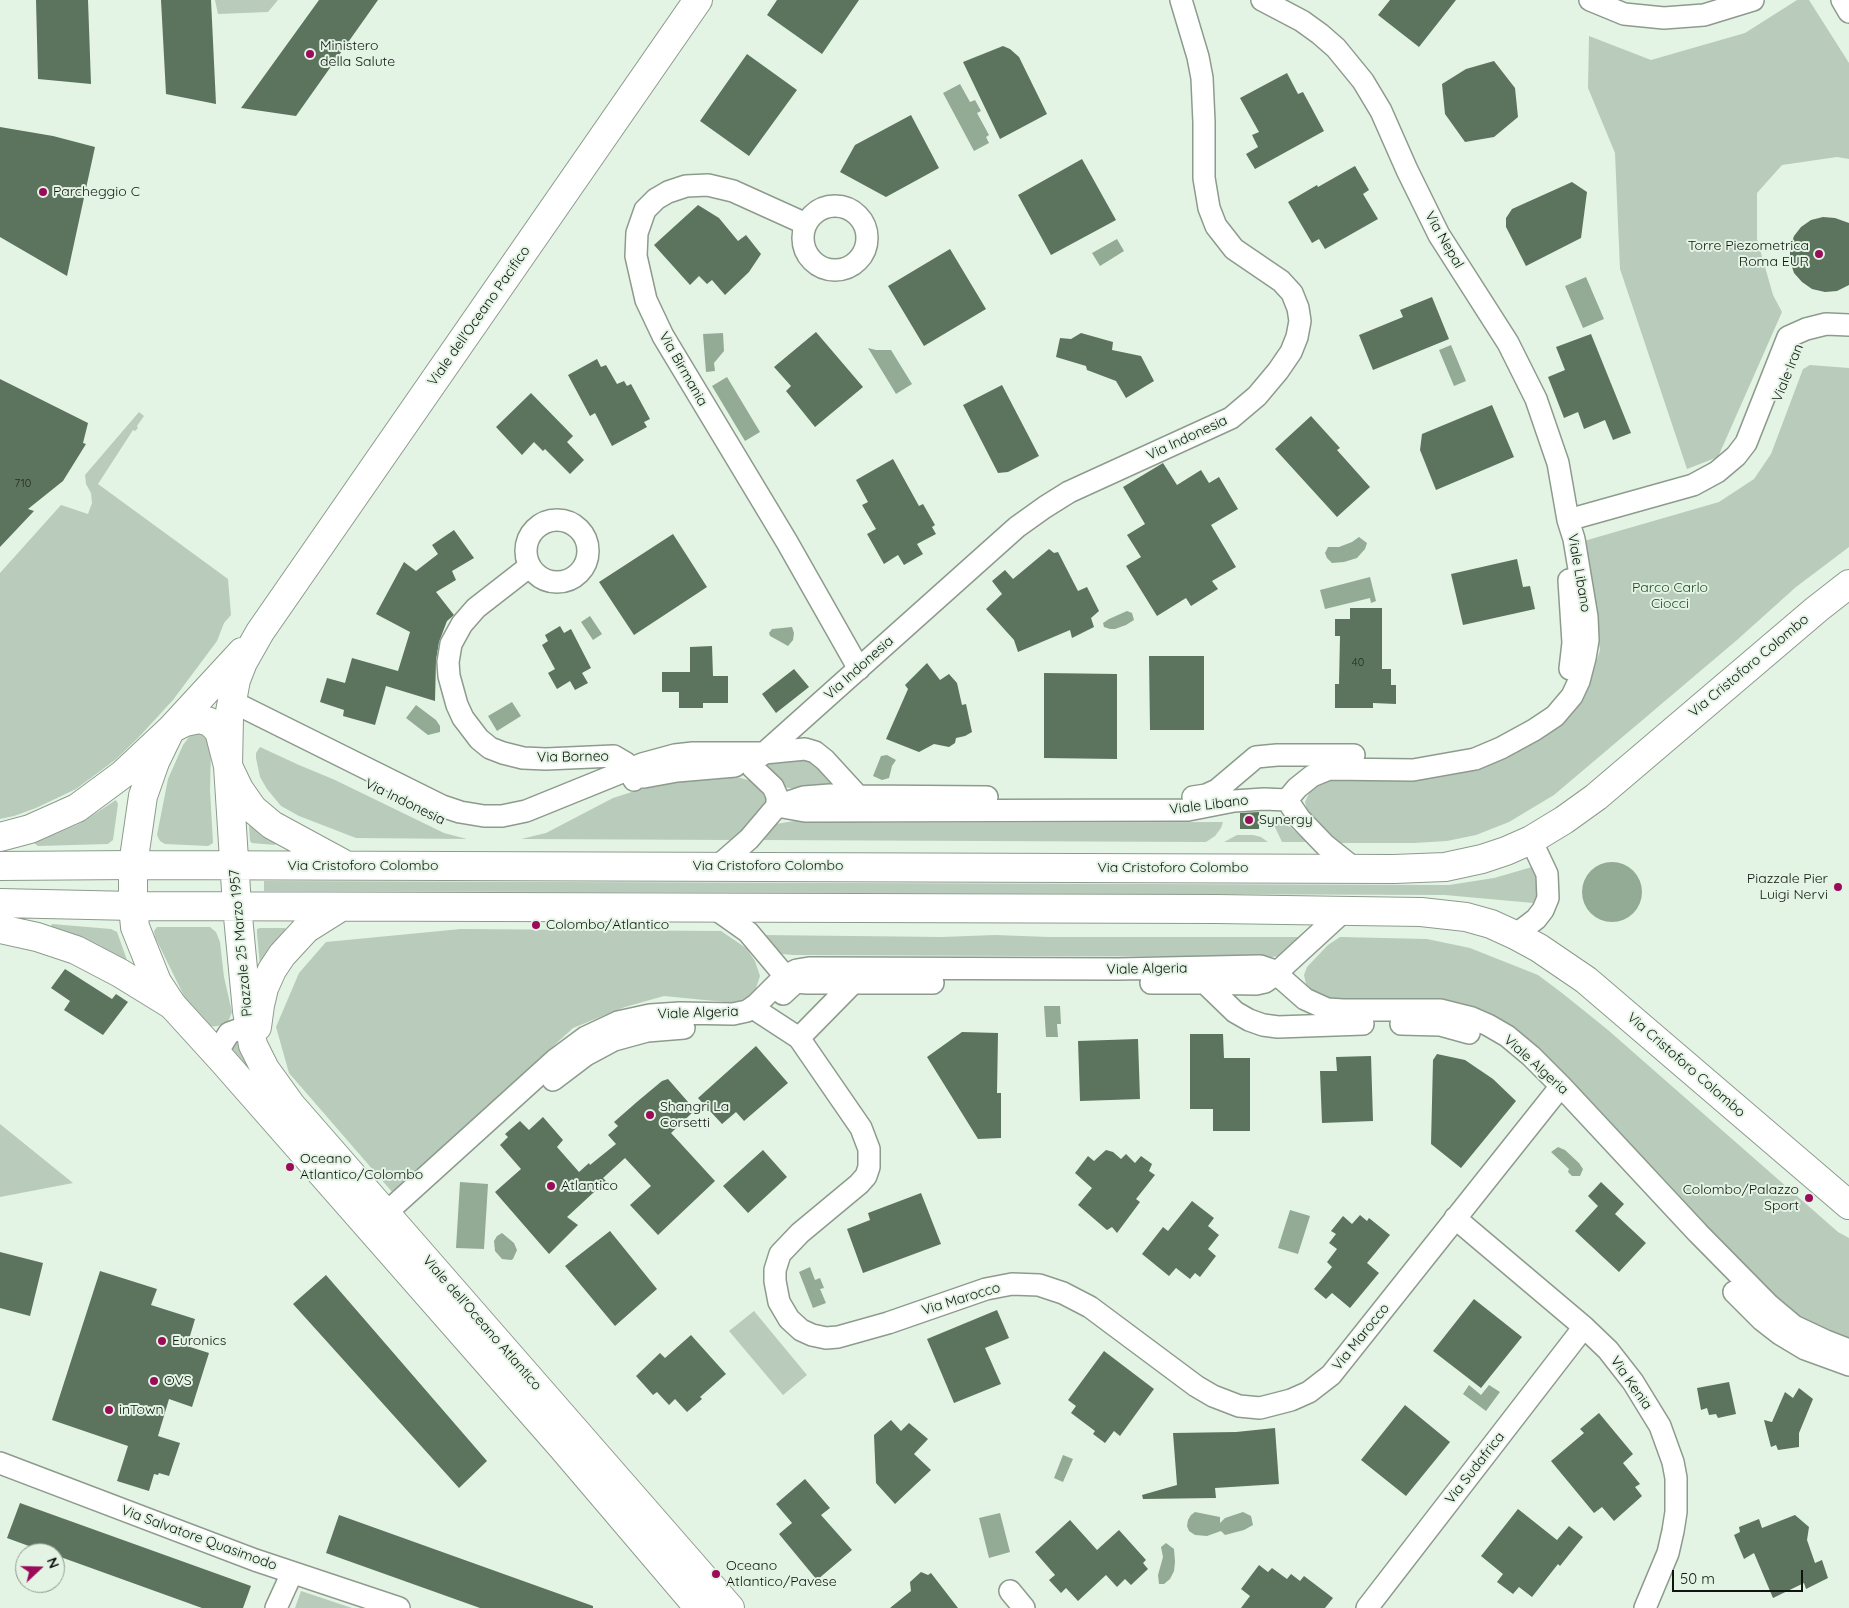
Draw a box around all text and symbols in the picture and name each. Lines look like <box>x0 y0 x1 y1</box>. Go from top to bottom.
place label: Ministero della Salute <box>320 38 395 70</box>
marker: Ministero della Salute <box>304 48 316 60</box>
place label: Parcheggio C <box>53 184 140 200</box>
marker: Parcheggio C <box>37 186 49 198</box>
street label: Via Nepal <box>1421 209 1467 271</box>
place label: Torre Piezometrica Roma EUR <box>1688 238 1809 270</box>
street label: Viale dell'Oceano Pacifico <box>424 243 534 389</box>
marker: Torre Piezometrica Roma EUR <box>1813 248 1825 260</box>
street label: Via Birmania <box>655 329 711 409</box>
street label: Viale Iran <box>1769 342 1807 404</box>
street label: Via Indonesia <box>1144 412 1230 464</box>
house number: 710 <box>15 477 31 491</box>
street label: Viale Libano <box>1564 532 1594 614</box>
park label: Parco Carlo Ciocci <box>1632 580 1708 612</box>
street label: Via Cristoforo Colombo <box>1686 611 1812 721</box>
street label: Via Indonesia <box>821 633 897 703</box>
house number: 40 <box>1352 656 1364 670</box>
street label: Via Borneo <box>537 748 609 766</box>
street label: Via Indonesia <box>362 775 448 829</box>
street label: Viale Libano <box>1168 792 1250 818</box>
place label: Synergy <box>1259 812 1313 828</box>
marker: Synergy <box>1243 814 1255 826</box>
street label: Via Cristoforo Colombo <box>287 858 439 874</box>
street label: Via Cristoforo Colombo <box>692 858 844 874</box>
street label: Via Cristoforo Colombo <box>1097 860 1249 876</box>
street label: Piazzale 25 Marzo 1957 <box>226 869 256 1017</box>
place label: Piazzale Pier Luigi Nervi <box>1747 871 1828 904</box>
marker: Piazzale Pier Luigi Nervi <box>1832 881 1844 893</box>
place label: Colombo/Atlantico <box>546 917 669 933</box>
marker: Colombo/Atlantico <box>530 919 542 931</box>
street label: Viale Algeria <box>1106 960 1188 978</box>
street label: Viale Algeria <box>657 1003 739 1023</box>
street label: Via Cristoforo Colombo <box>1624 1009 1748 1121</box>
street label: Viale Algeria <box>1500 1032 1572 1098</box>
place label: Shangri La Corsetti <box>660 1099 729 1132</box>
marker: Shangri La Corsetti <box>644 1109 656 1121</box>
place label: Oceano Atlantico/Colombo <box>300 1151 423 1184</box>
marker: Oceano Atlantico/Colombo <box>284 1161 296 1173</box>
place label: Atlantico <box>561 1178 618 1194</box>
marker: Atlantico <box>545 1180 557 1192</box>
place label: Colombo/Palazzo Sport <box>1683 1182 1799 1214</box>
marker: Colombo/Palazzo Sport <box>1803 1192 1815 1204</box>
street label: Viale dell'Oceano Atlantico <box>419 1252 545 1394</box>
street label: Via Marocco <box>920 1279 1002 1319</box>
street label: Via Marocco <box>1329 1300 1393 1374</box>
place label: Euronics <box>172 1333 226 1349</box>
marker: Euronics <box>156 1335 168 1347</box>
street label: Via Kenia <box>1607 1353 1655 1413</box>
place label: OVS <box>164 1373 192 1389</box>
marker: OVS <box>148 1375 160 1387</box>
place label: inTown <box>119 1402 164 1418</box>
marker: inTown <box>103 1404 115 1416</box>
street label: Via Sudafrica <box>1442 1429 1508 1507</box>
street label: Via Salvatore Quasimodo <box>119 1502 279 1574</box>
north arrow <box>15 1543 65 1593</box>
text: N <box>43 1555 63 1571</box>
place label: Oceano Atlantico/Pavese <box>726 1558 837 1590</box>
scale bar <box>1674 1560 1805 1592</box>
marker: Oceano Atlantico/Pavese <box>710 1568 722 1580</box>
text: 50 m <box>1680 1569 1715 1588</box>

